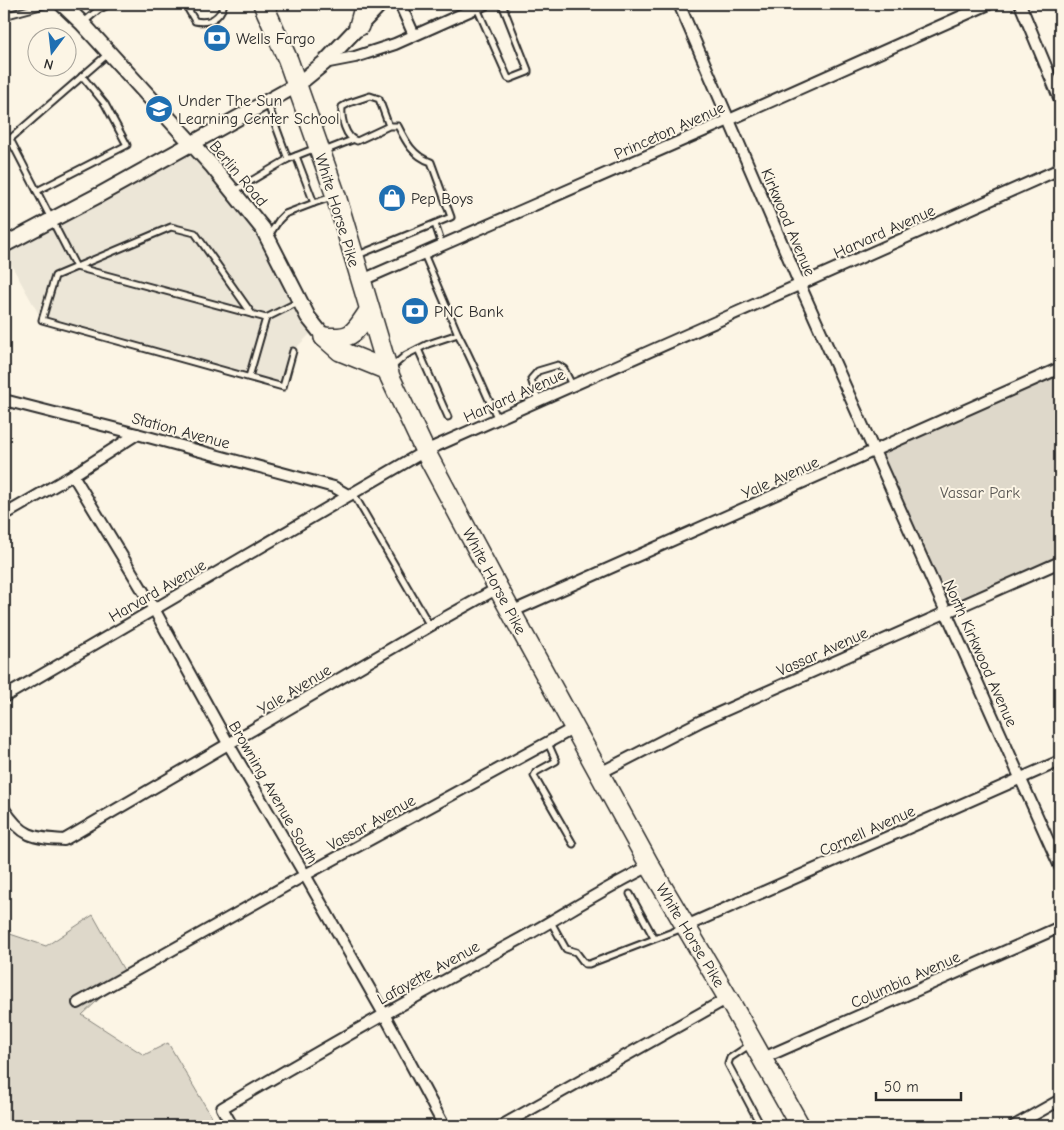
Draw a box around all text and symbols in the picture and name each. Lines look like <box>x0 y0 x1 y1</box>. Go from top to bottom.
bank icon: Wells Fargo <box>202 23 232 53</box>
north arrow <box>28 28 78 78</box>
place label: Wells Fargo <box>236 30 315 48</box>
text: N <box>42 55 55 73</box>
place label: Under The Sun Learning Center School <box>178 92 340 128</box>
school or university icon: Under The Sun Learning Center School <box>144 94 174 124</box>
street label: Princeton Avenue <box>611 98 727 163</box>
street label: Berlin Road <box>206 137 271 210</box>
street label: White Horse Pike <box>311 151 363 269</box>
street label: Kirkwood Avenue <box>757 166 819 279</box>
shop icon: Pep Boys <box>377 183 407 213</box>
place label: Pep Boys <box>411 190 474 208</box>
street label: Harvard Avenue <box>831 201 938 262</box>
bank icon: PNC Bank <box>400 296 430 326</box>
place label: PNC Bank <box>434 303 504 321</box>
street label: Harvard Avenue <box>461 365 568 426</box>
street label: Station Avenue <box>130 409 232 453</box>
street label: Yale Avenue <box>739 453 822 503</box>
park label: Vassar Park <box>940 484 1020 502</box>
street label: White Horse Pike <box>458 525 530 638</box>
street label: Harvard Avenue <box>106 556 209 626</box>
street label: North Kirkwood Avenue <box>939 577 1021 730</box>
street label: Vassar Avenue <box>774 624 871 680</box>
street label: Yale Avenue <box>255 661 334 719</box>
street label: Browning Avenue South <box>225 718 321 867</box>
street label: Vassar Avenue <box>324 791 419 854</box>
street label: Cornell Avenue <box>817 802 918 860</box>
street label: White Horse Pike <box>652 880 728 991</box>
street label: Lafayette Avenue <box>374 937 483 1008</box>
street label: Columbia Avenue <box>848 948 963 1012</box>
scale bar <box>876 1070 962 1102</box>
text: 50 m <box>884 1078 919 1096</box>

